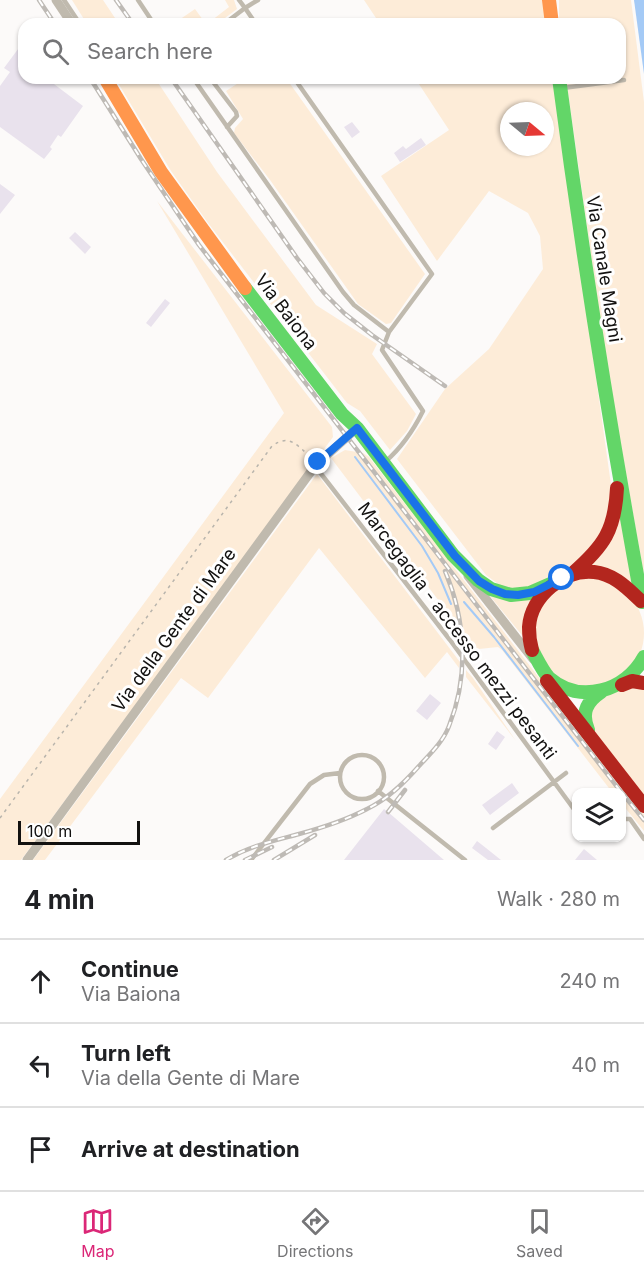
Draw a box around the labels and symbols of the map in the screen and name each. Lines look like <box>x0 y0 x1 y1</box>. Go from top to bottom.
north arrow <box>500 102 554 156</box>
street label: Via Canale Magni <box>583 194 626 344</box>
street label: Via Baiona <box>251 270 322 354</box>
route end <box>304 448 330 474</box>
street label: Marcegaglia - accesso mezzi pesanti <box>354 498 561 763</box>
street label: Via della Gente di Mare <box>107 544 240 716</box>
route start <box>548 564 574 590</box>
scale bar <box>18 818 140 846</box>

